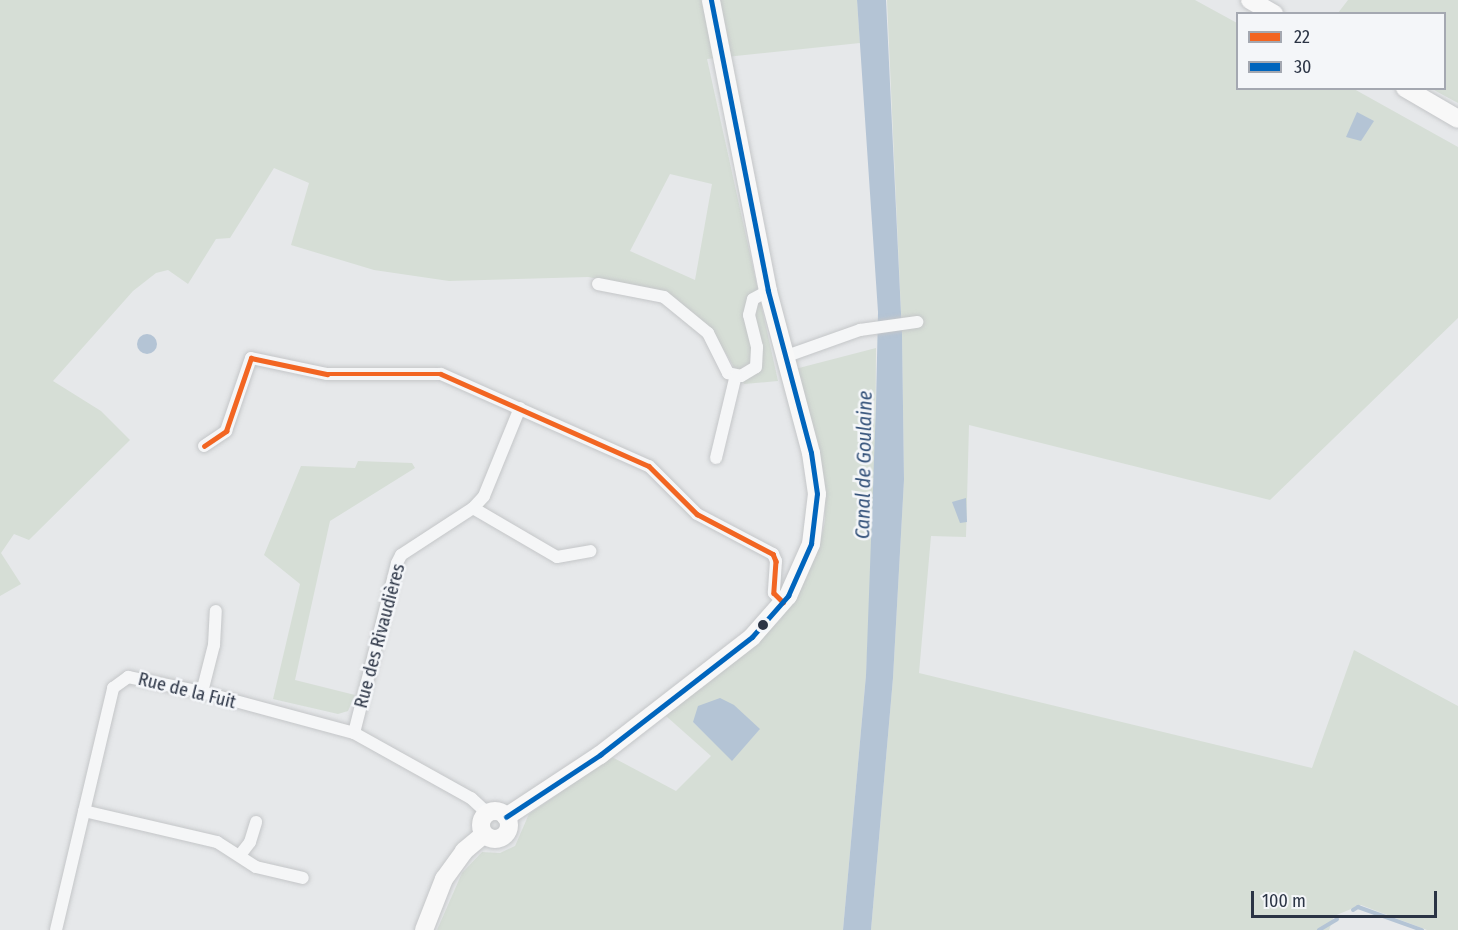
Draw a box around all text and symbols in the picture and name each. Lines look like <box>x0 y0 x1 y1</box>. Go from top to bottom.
legend <box>1236 12 1446 90</box>
text: 22 <box>1294 26 1310 48</box>
text: 30 <box>1294 56 1312 78</box>
water label: Canal de Goulaine <box>851 391 877 539</box>
street label: Rue des Rivaudières <box>350 561 410 711</box>
unlabelled marker <box>757 619 769 631</box>
street label: Rue de la Fuit <box>136 668 238 714</box>
scale bar <box>1254 879 1440 917</box>
text: 100 m <box>1262 890 1306 912</box>

